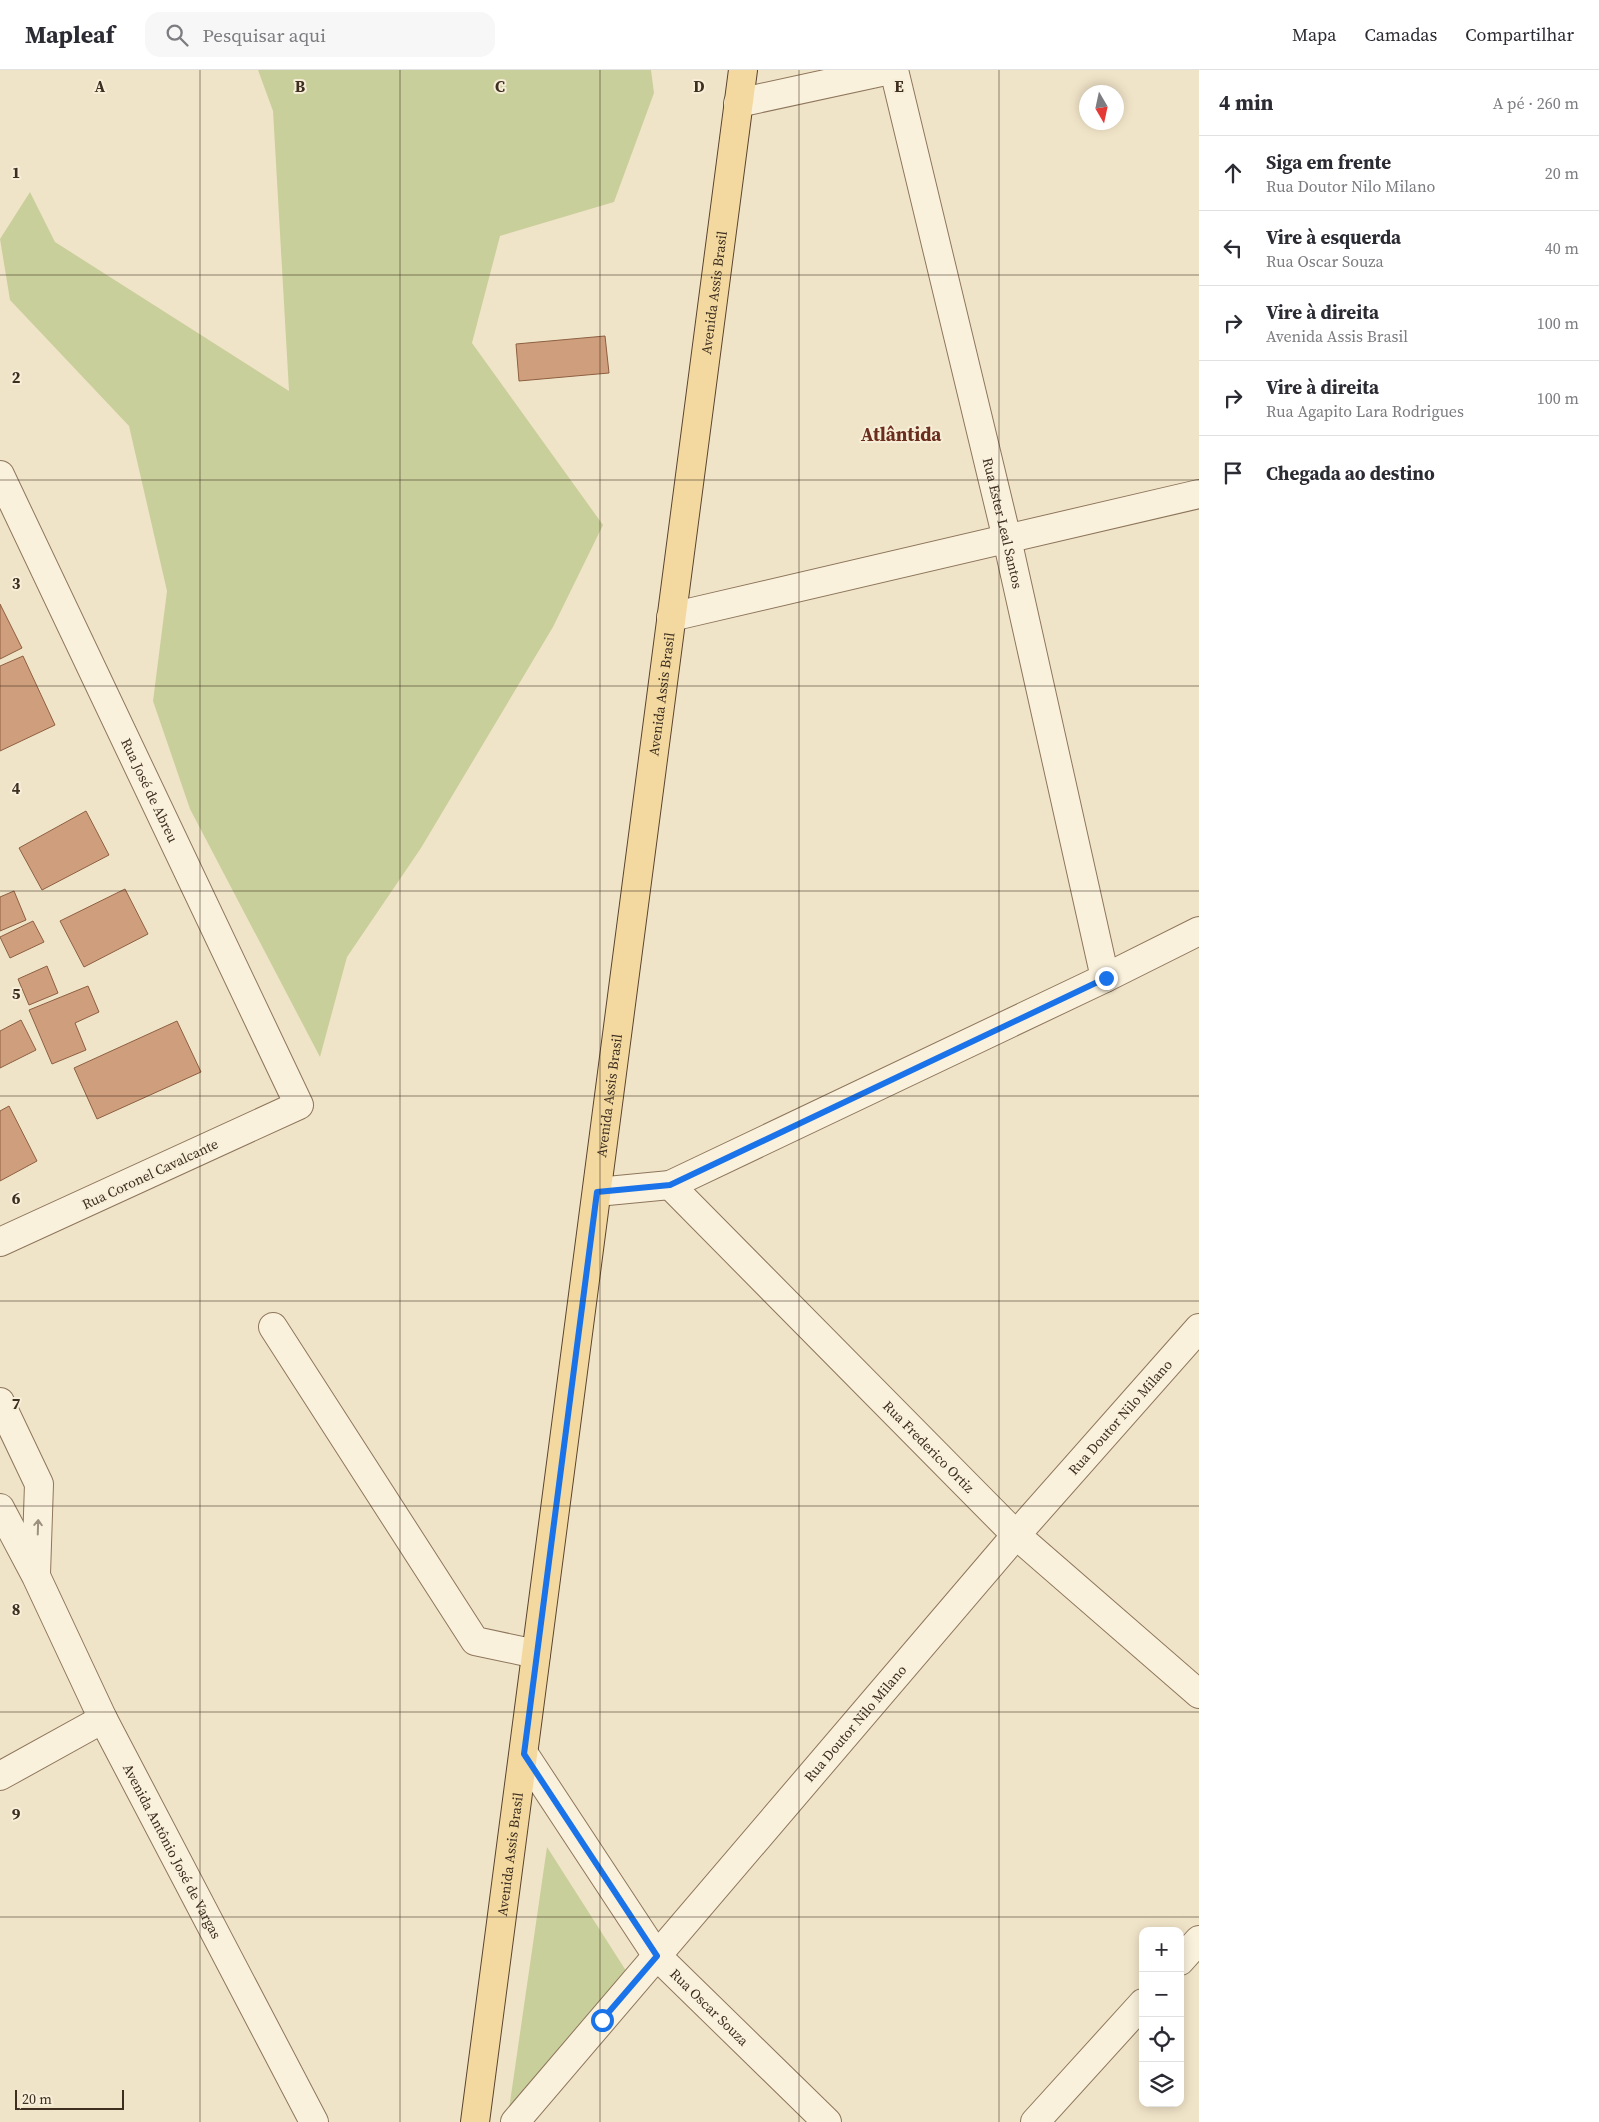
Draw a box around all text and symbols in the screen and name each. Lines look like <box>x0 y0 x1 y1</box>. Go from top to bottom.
search box <box>145 12 495 57</box>
text: Mapleaf <box>25 18 115 51</box>
icon: search <box>163 21 191 49</box>
text: Pesquisar aqui <box>203 22 326 48</box>
text: Mapa <box>1292 22 1336 47</box>
text: Camadas <box>1364 22 1437 47</box>
text: Compartilhar <box>1465 22 1574 47</box>
text: A <box>95 75 106 97</box>
text: B <box>295 75 306 97</box>
text: C <box>495 75 505 97</box>
text: D <box>693 75 705 97</box>
text: E <box>894 75 904 97</box>
north arrow <box>1079 85 1124 130</box>
text: 4 min <box>1219 88 1274 117</box>
text: A pé · 260 m <box>1493 92 1579 114</box>
text: Siga em frente <box>1266 149 1391 175</box>
icon: ahead <box>1219 159 1247 187</box>
text: 1 <box>12 161 20 183</box>
text: 20 m <box>1545 162 1579 184</box>
text: Rua Doutor Nilo Milano <box>1266 175 1435 197</box>
text: Vire à esquerda <box>1266 224 1401 250</box>
street label: Avenida Assis Brasil <box>696 230 732 356</box>
icon: left <box>1219 234 1247 262</box>
text: 40 m <box>1545 237 1579 259</box>
text: Rua Oscar Souza <box>1266 250 1384 272</box>
text: Vire à direita <box>1266 299 1379 325</box>
icon: right <box>1219 309 1247 337</box>
text: 100 m <box>1537 312 1579 334</box>
text: Avenida Assis Brasil <box>1266 325 1408 347</box>
text: 2 <box>12 366 21 388</box>
text: Vire à direita <box>1266 374 1379 400</box>
icon: right <box>1219 384 1247 412</box>
text: 100 m <box>1537 387 1579 409</box>
text: Rua Agapito Lara Rodrigues <box>1266 400 1464 422</box>
district label: Atlântida <box>861 421 942 447</box>
street label: Rua Ester Leal Santos <box>978 456 1028 591</box>
icon: arrive <box>1219 459 1247 487</box>
text: Chegada ao destino <box>1266 460 1435 486</box>
text: 3 <box>12 572 21 594</box>
street label: Avenida Assis Brasil <box>644 631 679 757</box>
street label: Rua José de Abreu <box>116 735 183 846</box>
text: 4 <box>12 777 21 799</box>
route end <box>1095 967 1118 990</box>
text: 5 <box>12 982 21 1004</box>
street label: Avenida Assis Brasil <box>591 1033 627 1159</box>
street label: Rua Coronel Cavalcante <box>79 1134 221 1214</box>
text: 6 <box>12 1187 21 1209</box>
street label: Rua Doutor Nilo Milano <box>1064 1355 1177 1479</box>
text: 7 <box>12 1392 21 1414</box>
street label: Rua Frederico Ortiz <box>879 1396 979 1498</box>
one-way arrow <box>33 1519 43 1536</box>
text: 8 <box>12 1598 20 1620</box>
street label: Rua Doutor Nilo Milano <box>799 1660 911 1786</box>
street label: Avenida Antônio José de Vargas <box>118 1760 226 1942</box>
street label: Avenida Assis Brasil <box>492 1791 528 1917</box>
text: 9 <box>12 1803 21 1825</box>
map controls <box>1139 1927 1184 2107</box>
button: + <box>1139 1927 1184 1972</box>
street label: Rua Oscar Souza <box>665 1964 754 2051</box>
button: − <box>1139 1972 1184 2017</box>
route start <box>591 2009 614 2032</box>
button: locate <box>1139 2017 1184 2062</box>
button: layers <box>1139 2062 1184 2107</box>
scale bar <box>15 2087 124 2110</box>
text: 20 m <box>22 2089 52 2109</box>

